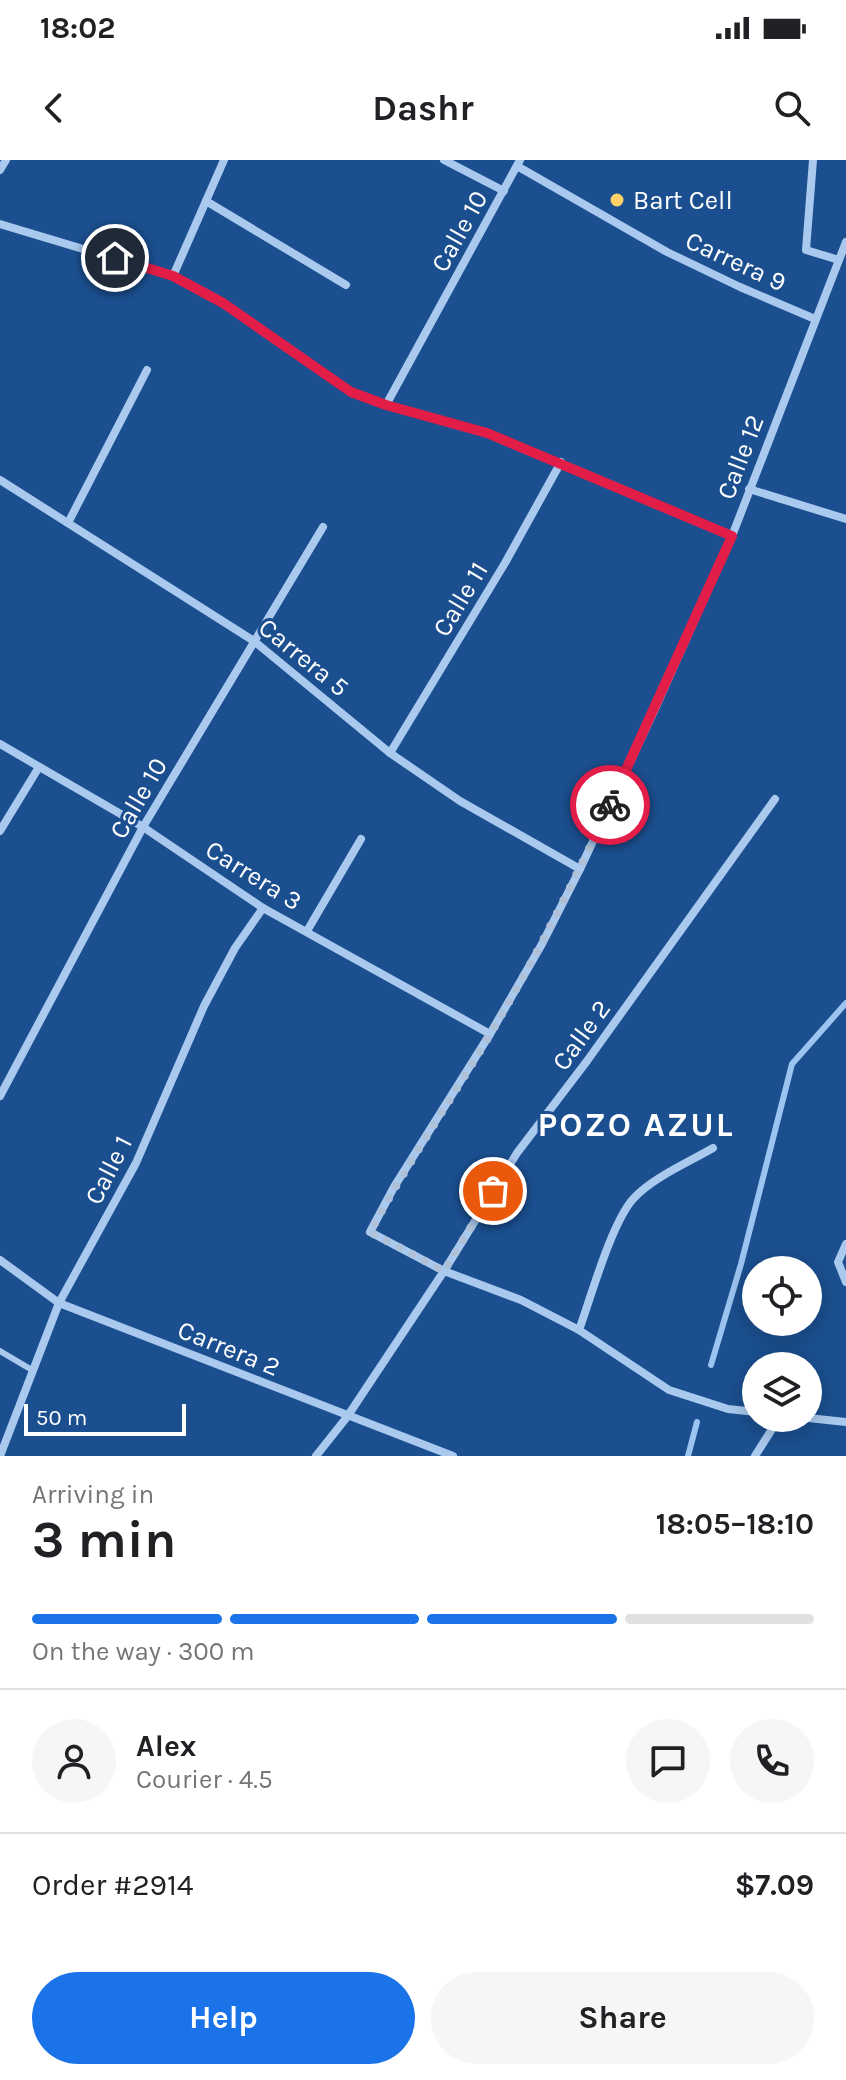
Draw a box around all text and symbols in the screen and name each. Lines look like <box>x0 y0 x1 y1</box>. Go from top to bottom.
text: 18:02 <box>40 10 115 46</box>
icon: back <box>32 86 76 130</box>
icon: search <box>770 86 814 130</box>
text: Dashr <box>372 87 474 129</box>
street label: Calle 10 <box>424 185 494 277</box>
place label: Bart Cell <box>633 185 733 216</box>
marker: Bart Cell <box>608 191 626 209</box>
pin <box>81 224 149 292</box>
street label: Carrera 9 <box>681 225 791 298</box>
icon: home <box>93 236 137 280</box>
street label: Calle 12 <box>710 411 771 504</box>
street label: Calle 11 <box>426 556 495 642</box>
street label: Carrera 5 <box>252 612 355 703</box>
street label: Calle 10 <box>103 752 174 844</box>
courier <box>570 765 650 845</box>
icon: bike <box>588 783 632 827</box>
street label: Carrera 3 <box>200 834 308 917</box>
street label: Calle 2 <box>546 994 617 1077</box>
district label: POZO AZUL <box>537 1105 735 1145</box>
street label: Calle 1 <box>78 1131 139 1210</box>
pin <box>459 1157 527 1225</box>
icon: bag <box>471 1169 515 1213</box>
map controls <box>742 1256 822 1432</box>
button: locate <box>742 1256 822 1336</box>
street label: Carrera 2 <box>173 1314 284 1383</box>
button: layers <box>742 1352 822 1432</box>
scale bar <box>24 1400 186 1436</box>
text: 50 m <box>36 1405 87 1431</box>
text: Arriving in <box>32 1479 154 1510</box>
text: 18:05–18:10 <box>656 1506 814 1542</box>
text: 3 min <box>32 1509 176 1570</box>
text: On the way · 300 m <box>32 1636 255 1667</box>
button: person <box>32 1719 116 1803</box>
button: chat <box>626 1719 710 1803</box>
button: phone <box>730 1719 814 1803</box>
text: Alex <box>136 1728 196 1764</box>
text: Courier · 4.5 <box>136 1764 273 1795</box>
text: Order #2914 <box>32 1867 194 1903</box>
text: $7.09 <box>735 1867 814 1903</box>
button: Help <box>32 1972 415 2064</box>
button: Share <box>431 1972 814 2064</box>

